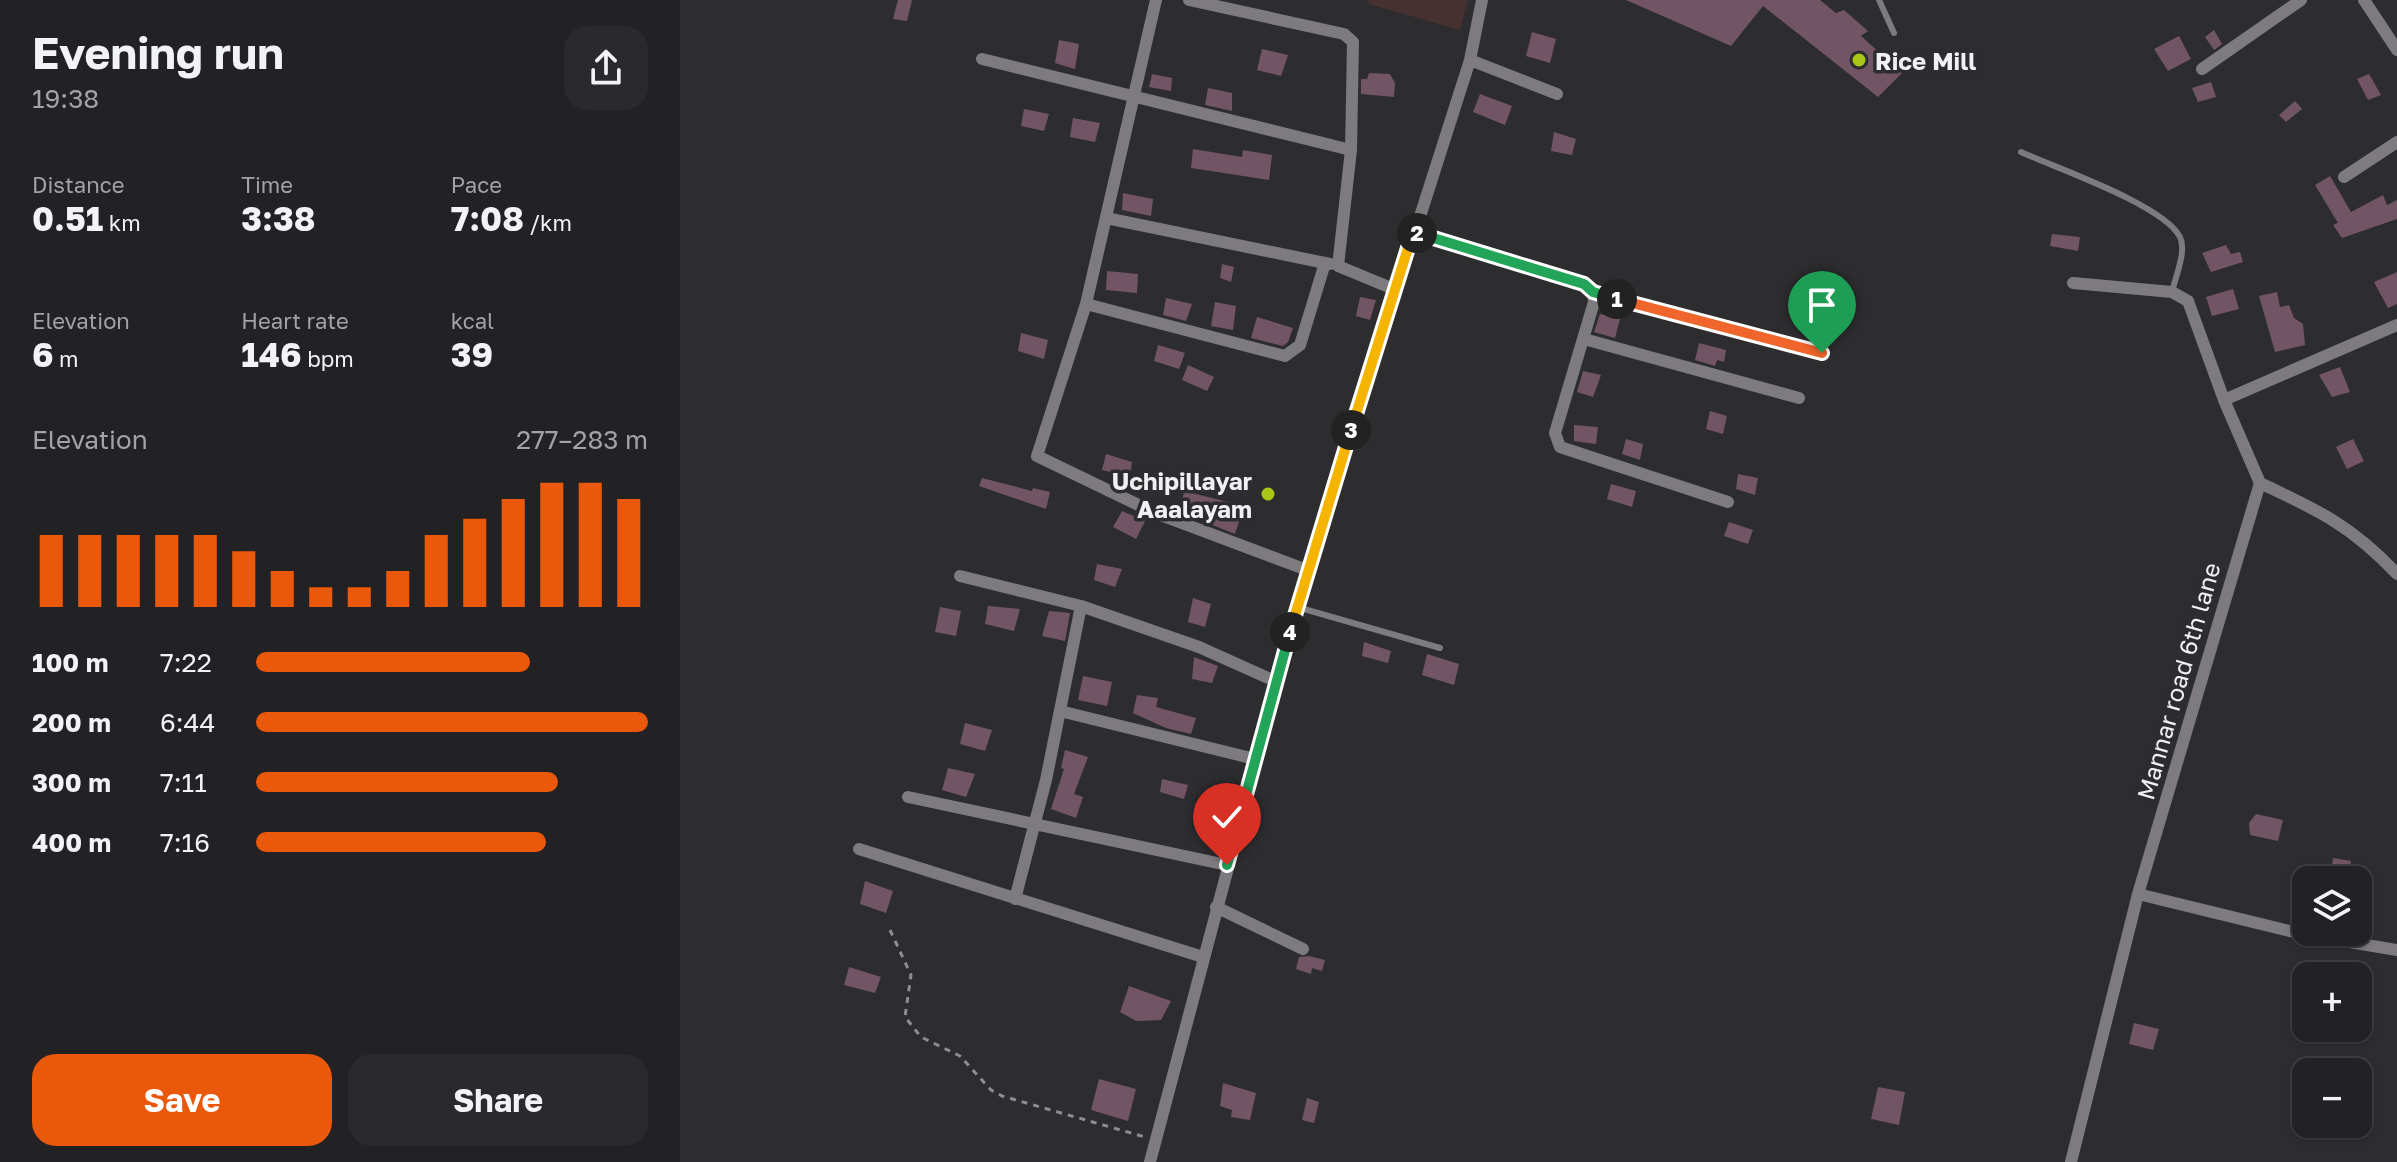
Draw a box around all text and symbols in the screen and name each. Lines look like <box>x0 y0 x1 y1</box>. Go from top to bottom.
text: Evening run <box>32 26 284 79</box>
button: share <box>564 26 648 110</box>
place label: Rice Mill <box>1875 46 1976 75</box>
marker: Rice Mill <box>1850 51 1868 69</box>
text: 19:38 <box>32 83 99 114</box>
text: Distance <box>32 171 124 198</box>
text: Time <box>241 171 293 198</box>
text: Pace <box>451 171 502 198</box>
text: 0.51 <box>32 198 103 238</box>
text: 3:38 <box>241 198 315 238</box>
text: 7:08 <box>451 198 524 238</box>
text: km <box>103 209 141 236</box>
text: /km <box>524 209 572 236</box>
pin: 2 <box>1397 213 1437 253</box>
text: 2 <box>1410 219 1424 246</box>
pin <box>1788 271 1856 353</box>
pin: 1 <box>1597 279 1637 319</box>
icon: arrive <box>1800 283 1844 327</box>
text: 1 <box>1611 285 1623 312</box>
text: Elevation <box>32 307 130 334</box>
text: Heart rate <box>241 307 349 334</box>
text: kcal <box>451 307 494 334</box>
text: 6 <box>32 334 54 374</box>
text: 146 <box>241 334 302 374</box>
text: 39 <box>451 334 493 374</box>
text: m <box>54 345 79 372</box>
text: bpm <box>302 345 354 372</box>
pin: 3 <box>1331 410 1371 450</box>
text: 3 <box>1344 416 1358 443</box>
text: Elevation <box>32 424 148 455</box>
text: 277–283 m <box>516 424 648 455</box>
place label: Uchipillayar Aaalayam <box>1112 466 1252 523</box>
marker: Uchipillayar Aaalayam <box>1259 485 1277 503</box>
street label: Mannar road 6th lane <box>2130 559 2226 803</box>
pin: 4 <box>1270 612 1310 652</box>
text: 4 <box>1283 618 1297 645</box>
text: 100 m <box>32 647 108 678</box>
text: 7:22 <box>160 647 212 678</box>
text: 200 m <box>32 707 111 738</box>
text: 6:44 <box>160 707 215 738</box>
text: 300 m <box>32 767 111 798</box>
text: 7:11 <box>160 767 207 798</box>
pin <box>1193 783 1261 865</box>
icon: check <box>1205 795 1249 839</box>
text: 400 m <box>32 827 111 858</box>
text: 7:16 <box>160 827 210 858</box>
map controls <box>2292 866 2372 1138</box>
button: layers <box>2292 866 2372 946</box>
button: + <box>2292 962 2372 1042</box>
button: Save <box>32 1054 332 1146</box>
button: Share <box>348 1054 648 1146</box>
button: − <box>2292 1058 2372 1138</box>

